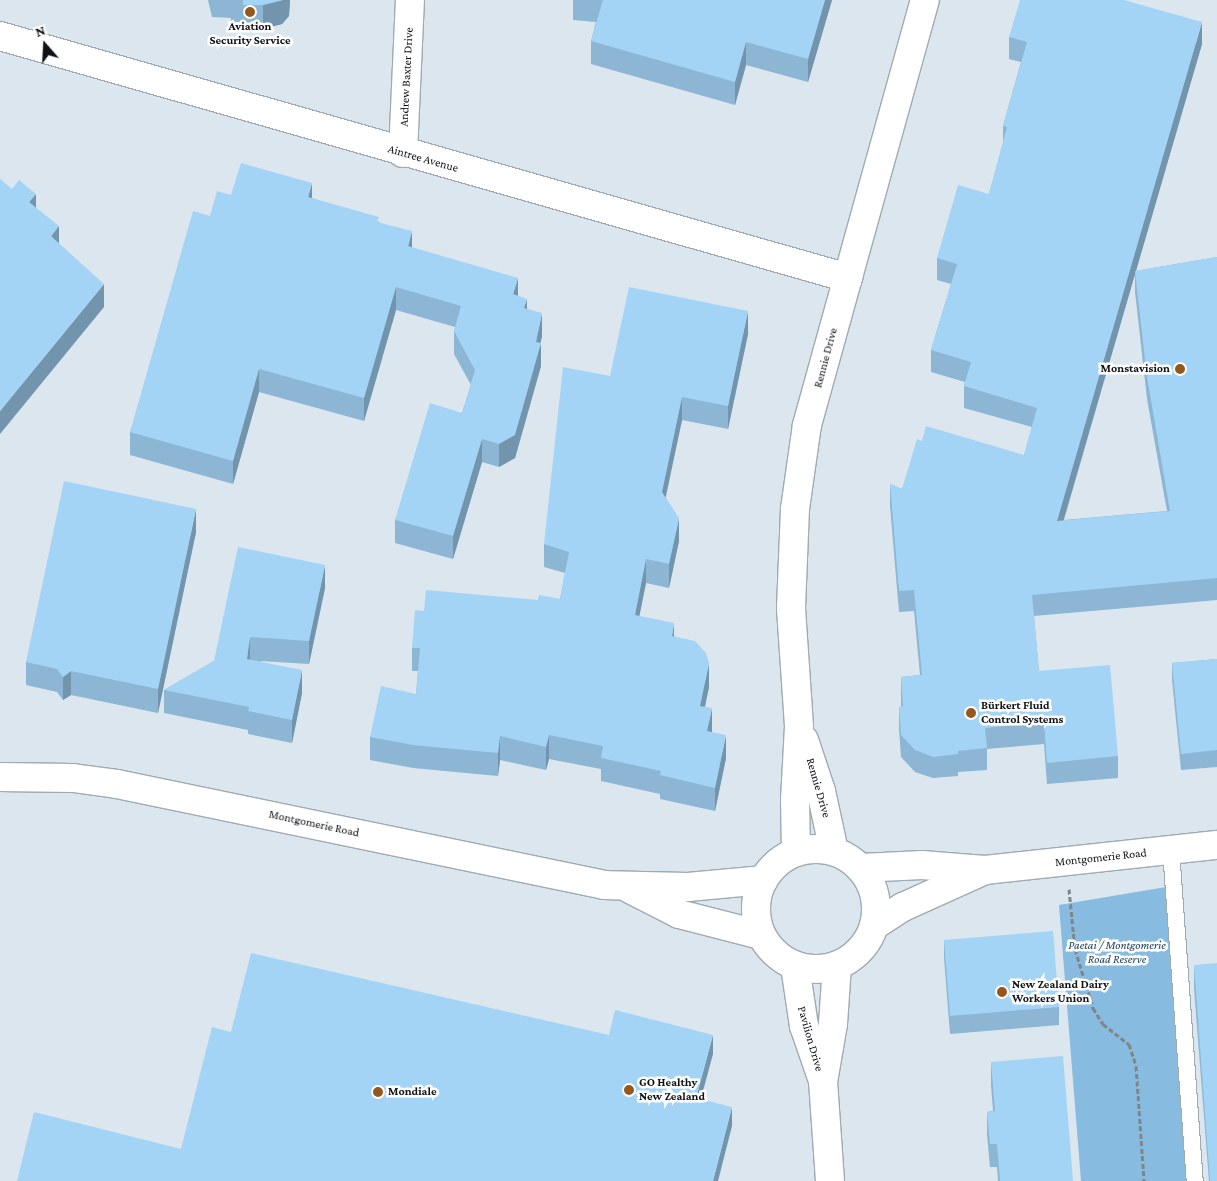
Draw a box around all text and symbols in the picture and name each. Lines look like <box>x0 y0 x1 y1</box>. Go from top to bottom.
marker: Aviation Security Service <box>244 6 256 18</box>
north arrow <box>20 20 70 70</box>
place label: Aviation Security Service <box>209 20 291 48</box>
text: N <box>33 22 47 40</box>
street label: Andrew Baxter Drive <box>397 27 417 127</box>
street label: Aintree Avenue <box>386 142 460 176</box>
street label: Rennie Drive <box>811 326 841 390</box>
place label: Monstavision <box>1101 362 1170 376</box>
marker: Monstavision <box>1174 363 1186 375</box>
place label: Bürkert Fluid Control Systems <box>981 699 1063 727</box>
marker: Bürkert Fluid Control Systems <box>965 707 977 719</box>
street label: Rennie Drive <box>803 756 833 820</box>
street label: Montgomerie Road <box>267 807 361 841</box>
street label: Montgomerie Road <box>1054 846 1148 870</box>
park label: Paetai / Montgomerie Road Reserve <box>1068 939 1166 967</box>
place label: New Zealand Dairy Workers Union <box>1012 978 1109 1006</box>
marker: New Zealand Dairy Workers Union <box>996 986 1008 998</box>
street label: Pavilion Drive <box>794 1005 826 1073</box>
place label: GO Healthy New Zealand <box>639 1076 705 1104</box>
marker: GO Healthy New Zealand <box>623 1084 635 1096</box>
place label: Mondiale <box>388 1085 437 1099</box>
marker: Mondiale <box>372 1086 384 1098</box>

